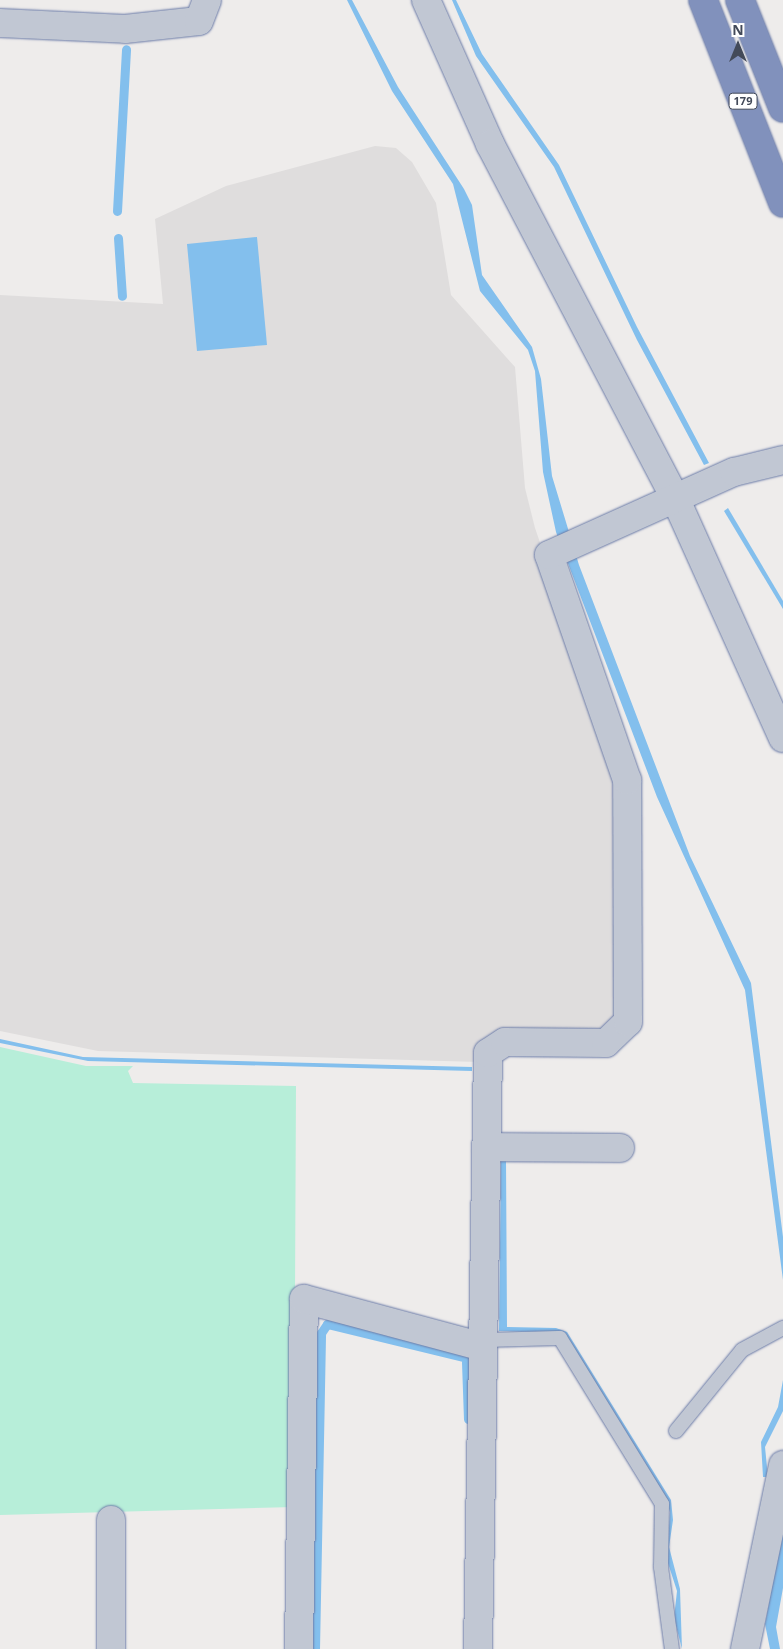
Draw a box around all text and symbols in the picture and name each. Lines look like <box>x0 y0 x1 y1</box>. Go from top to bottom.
north arrow <box>713 20 763 70</box>
text: N <box>732 20 744 39</box>
road number: 179 <box>728 92 758 110</box>

